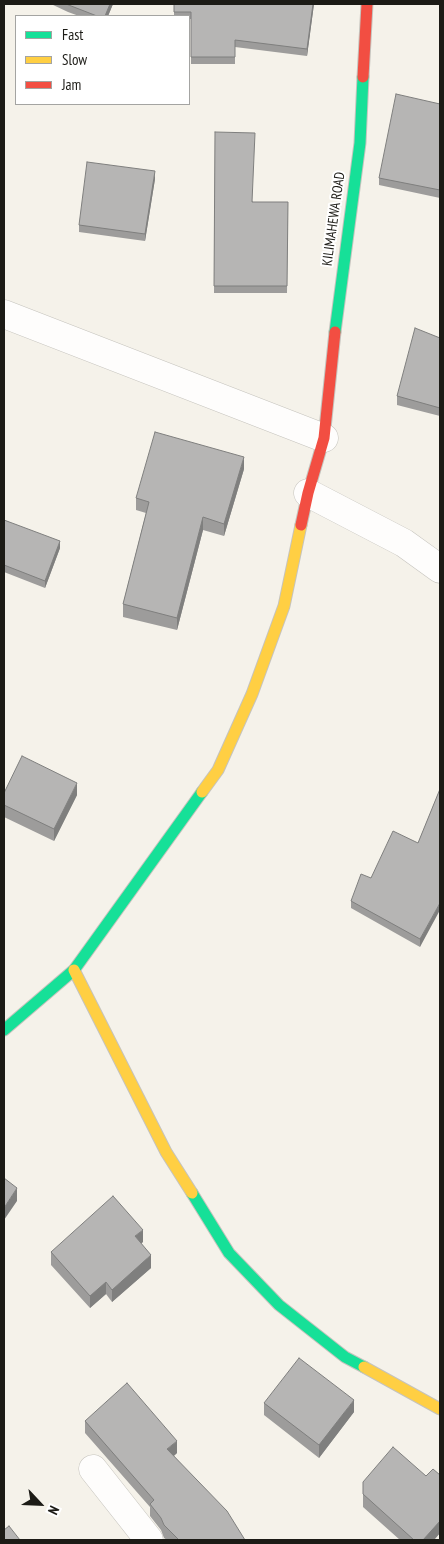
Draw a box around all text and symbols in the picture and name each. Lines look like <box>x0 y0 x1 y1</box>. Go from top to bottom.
legend <box>15 15 190 105</box>
text: Fast <box>62 25 83 44</box>
text: Slow <box>62 50 87 69</box>
text: Jam <box>62 75 81 94</box>
street label: KILIMAHEWA ROAD <box>319 171 349 267</box>
north arrow <box>15 1479 65 1529</box>
text: N <box>44 1503 63 1518</box>

